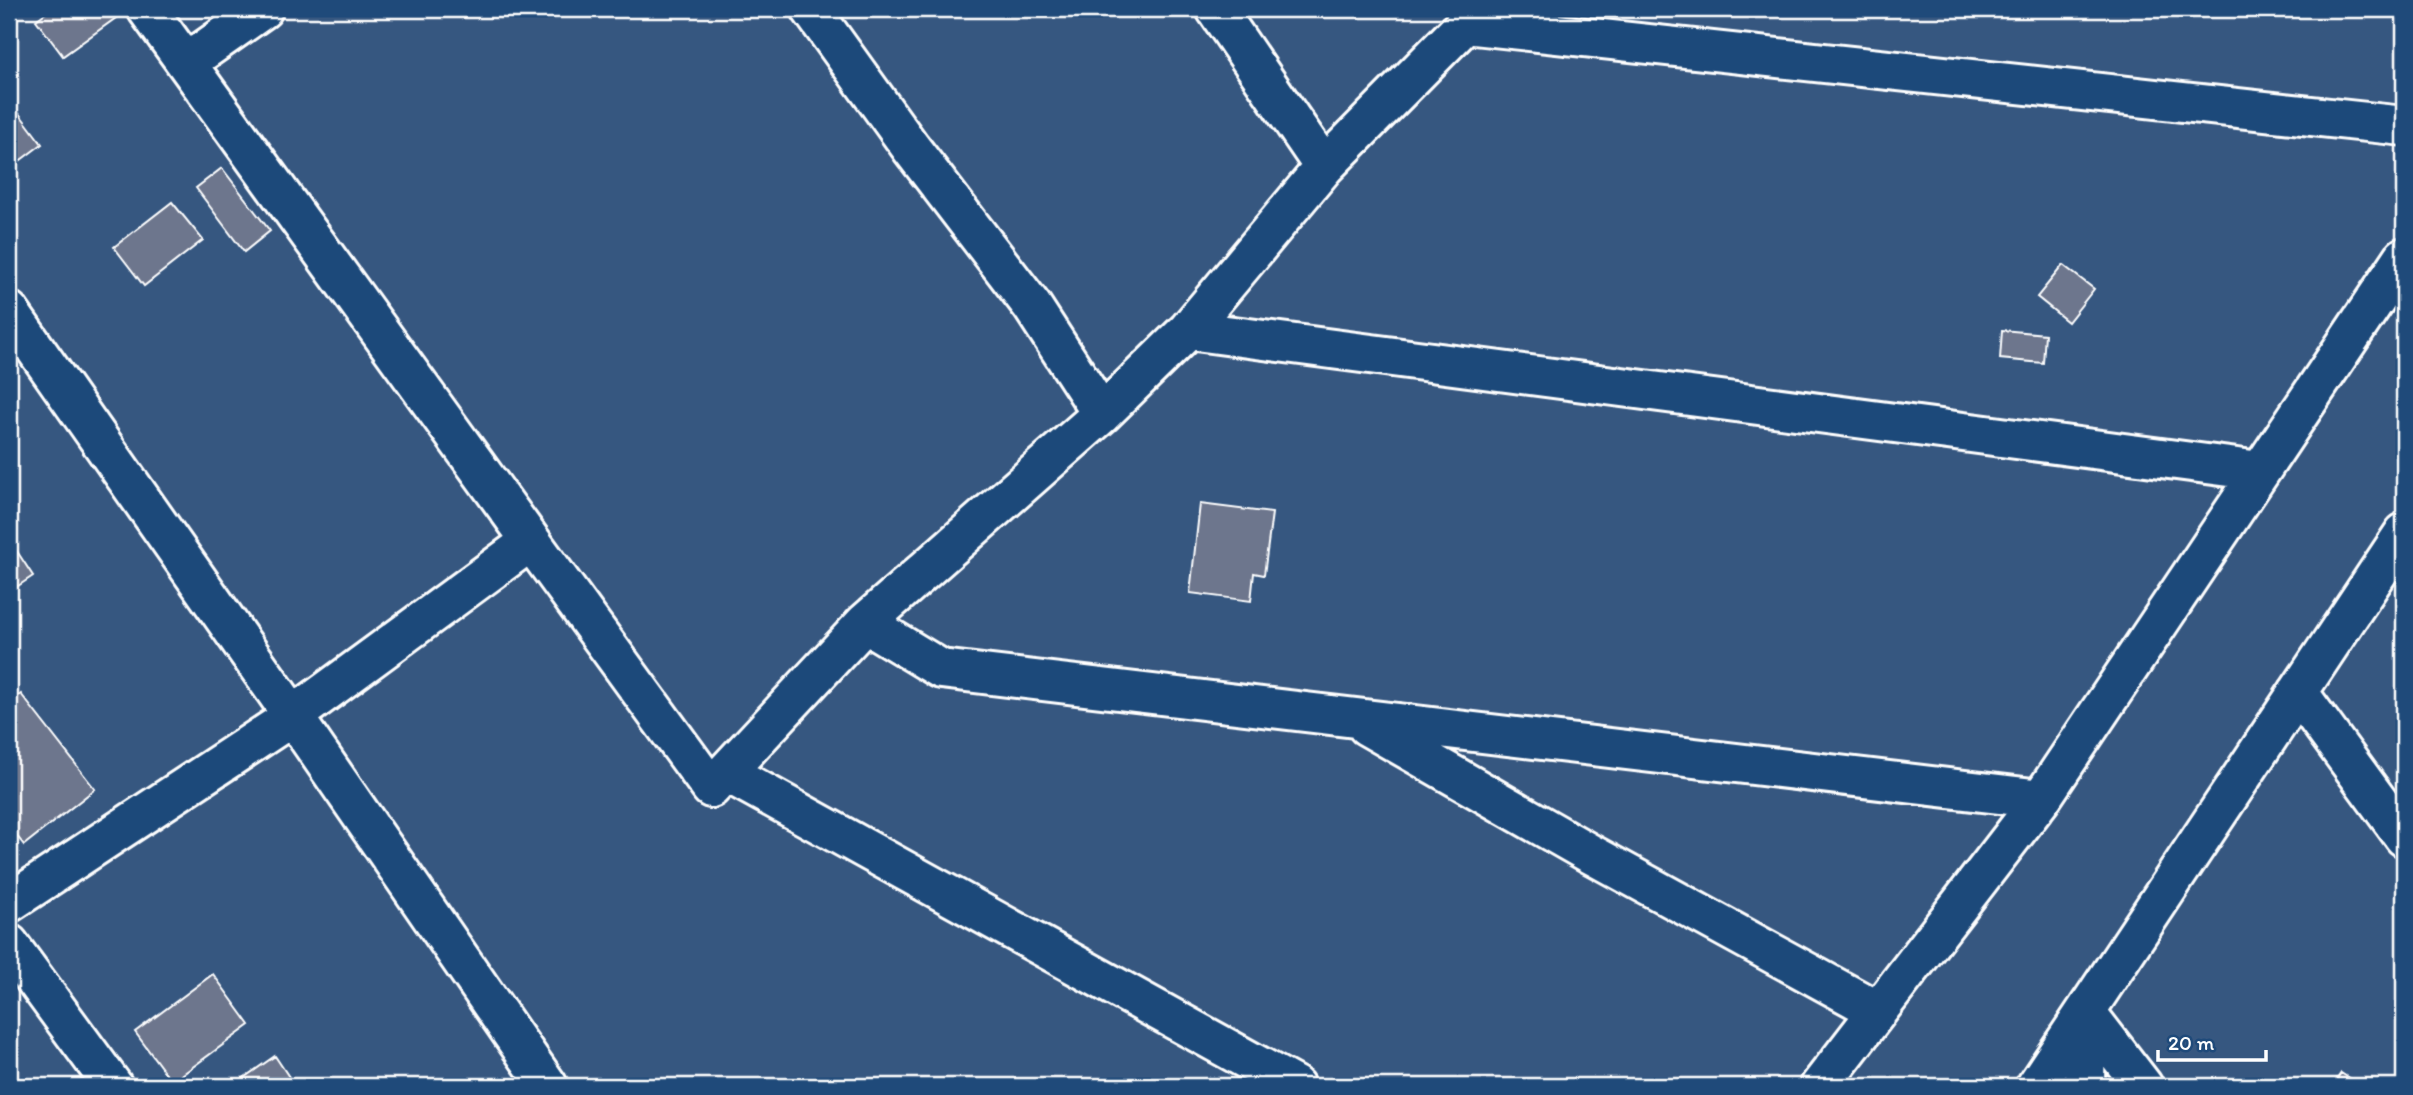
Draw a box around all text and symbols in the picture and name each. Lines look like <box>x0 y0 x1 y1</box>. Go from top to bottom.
scale bar <box>2158 1018 2266 1062</box>
text: 20 m <box>2168 1030 2215 1055</box>

